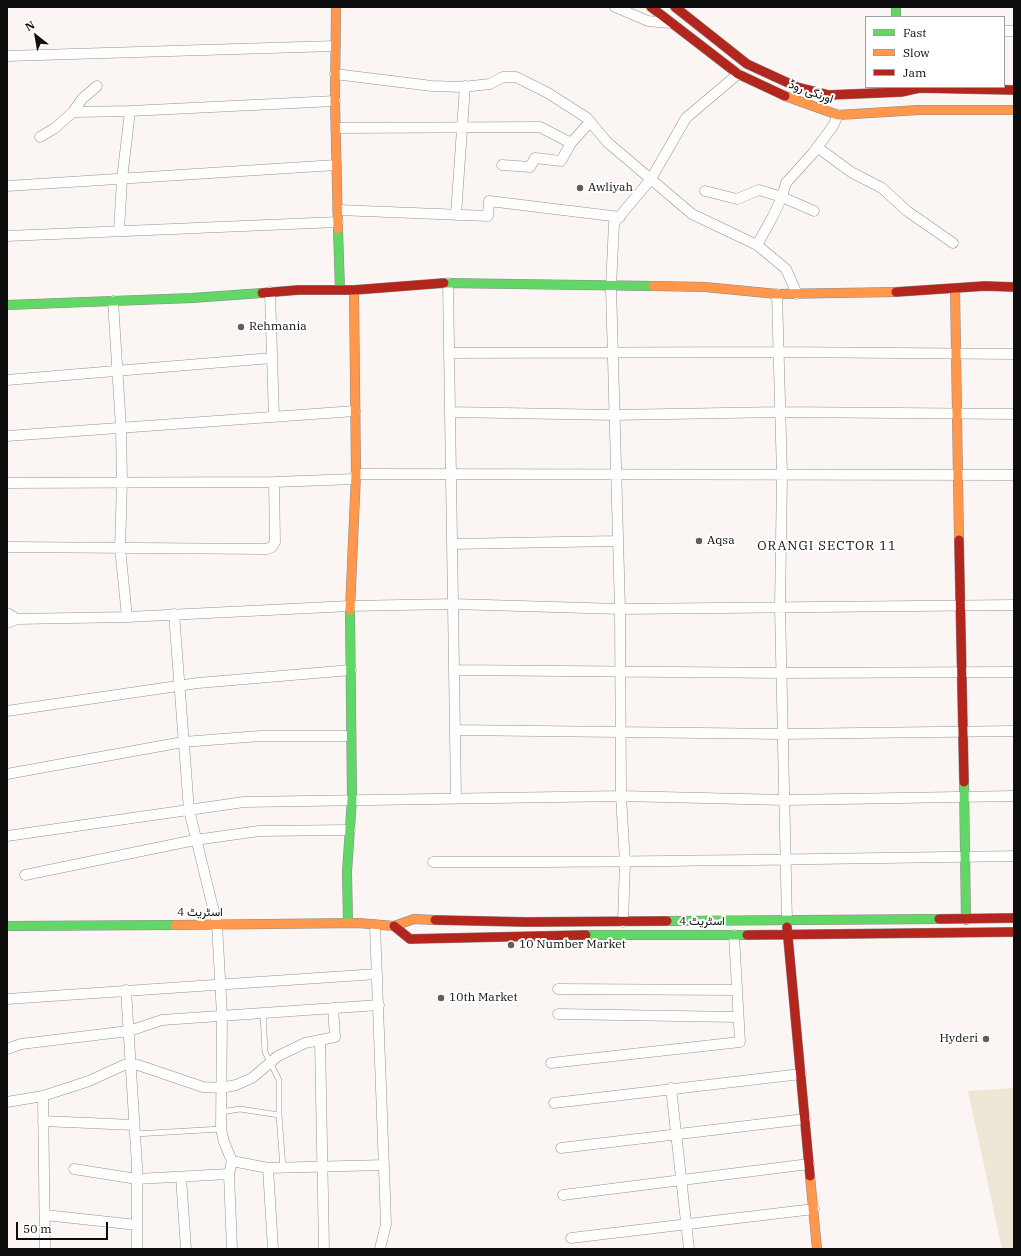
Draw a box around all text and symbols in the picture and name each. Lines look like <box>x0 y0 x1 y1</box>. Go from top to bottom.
north arrow <box>16 16 56 56</box>
legend <box>865 16 1005 88</box>
text: N <box>22 17 37 34</box>
text: Fast <box>903 25 927 40</box>
text: Slow <box>903 45 930 60</box>
text: Jam <box>903 65 926 80</box>
street label: اورنگی روڈ <box>787 77 835 107</box>
place label: Awliyah <box>588 181 633 195</box>
marker: Awliyah <box>575 183 585 193</box>
place label: Rehmania <box>249 320 307 334</box>
marker: Rehmania <box>236 322 246 332</box>
place label: Aqsa <box>707 534 735 548</box>
marker: Aqsa <box>694 536 704 546</box>
district label: ORANGI SECTOR 11 <box>757 538 897 554</box>
street label: اسٹریٹ 4 <box>177 906 223 920</box>
street label: اسٹریٹ 4 <box>679 915 725 929</box>
place label: 10 Number Market <box>519 938 626 952</box>
marker: 10 Number Market <box>506 940 516 950</box>
place label: 10th Market <box>449 991 518 1005</box>
marker: 10th Market <box>436 993 446 1003</box>
place label: Hyderi <box>939 1032 978 1046</box>
marker: Hyderi <box>981 1034 991 1044</box>
scale bar <box>18 1214 110 1240</box>
text: 50 m <box>23 1221 52 1236</box>

